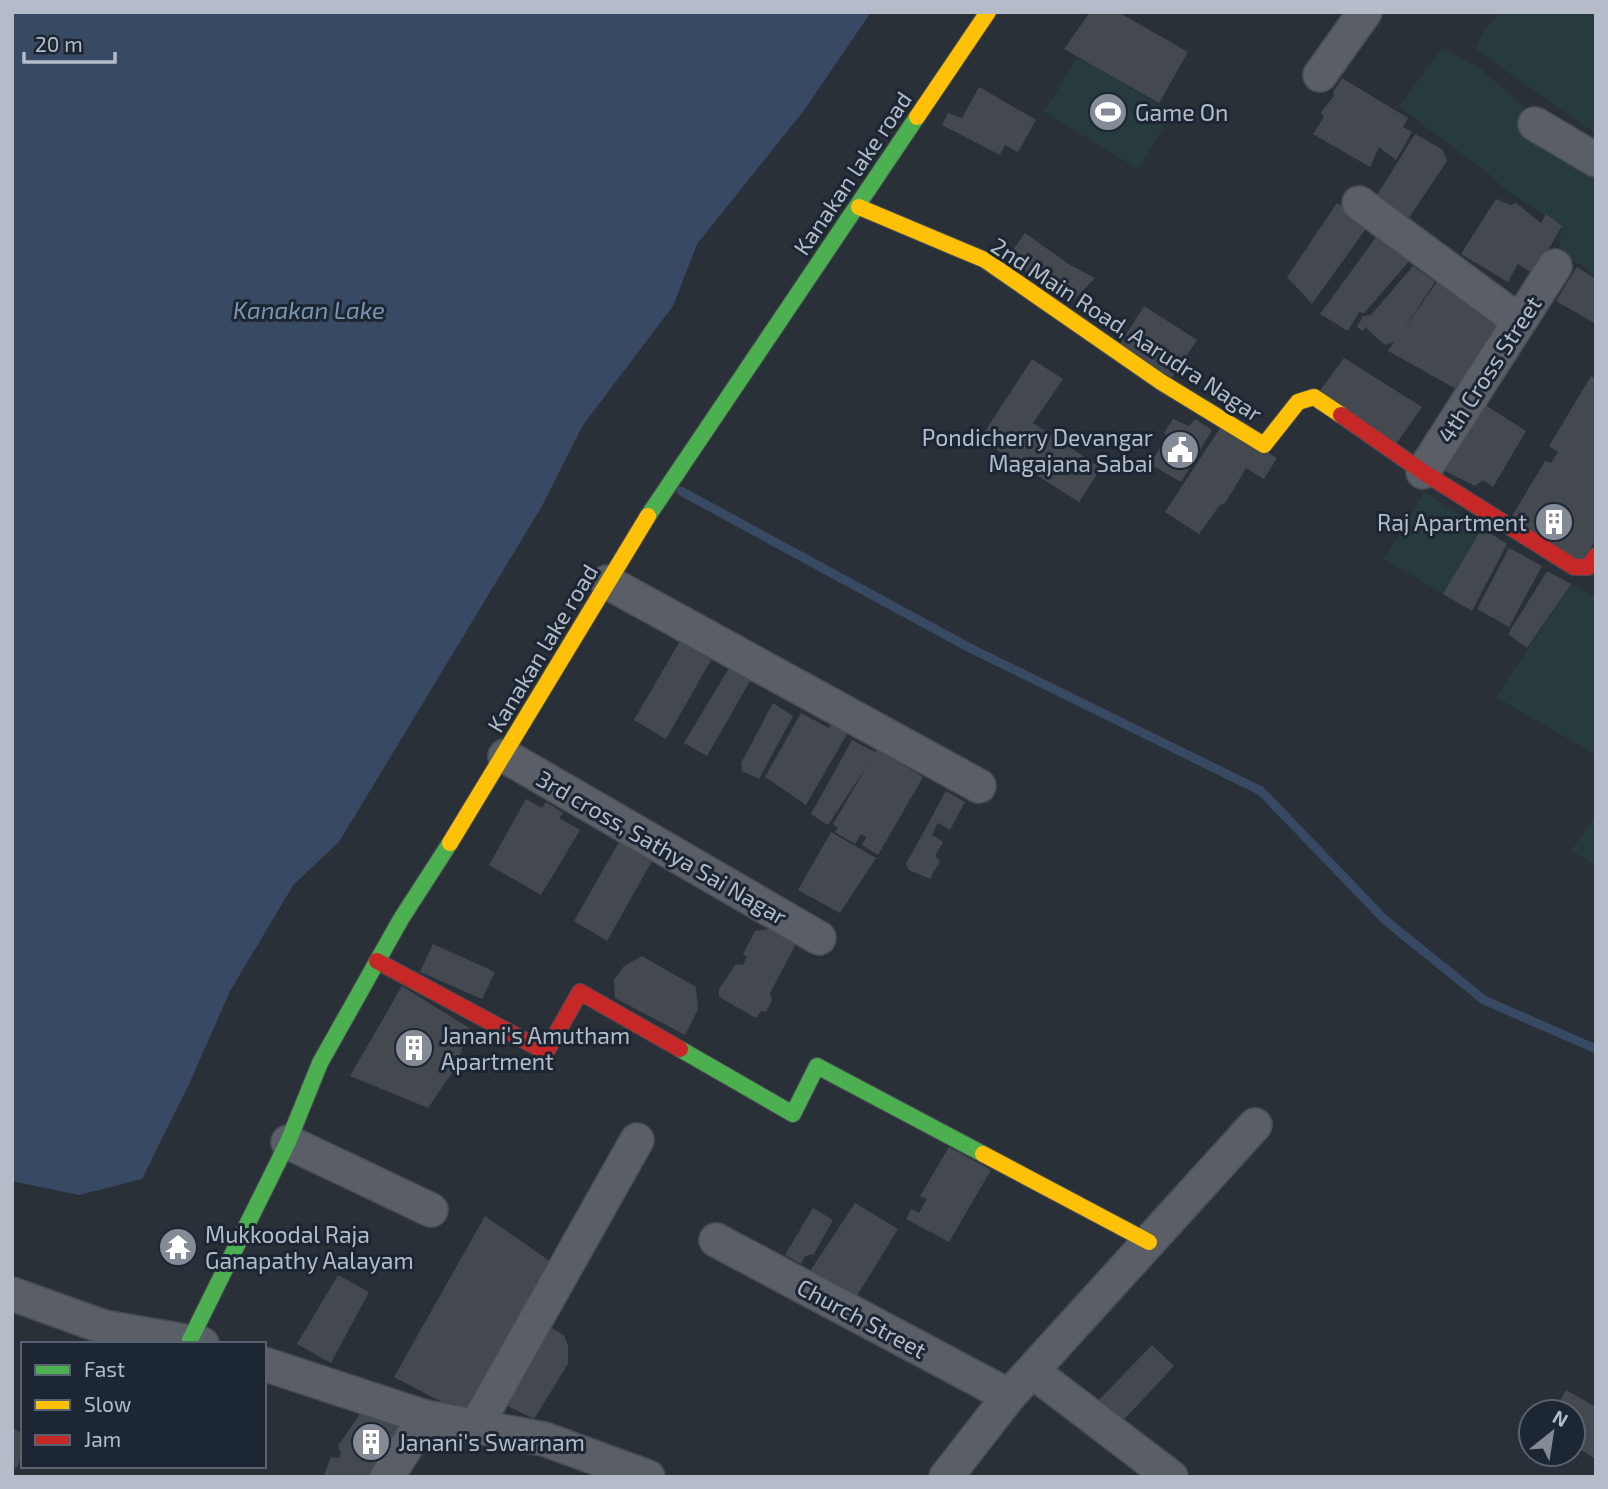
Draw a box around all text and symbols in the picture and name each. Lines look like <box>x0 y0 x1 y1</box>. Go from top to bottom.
scale bar <box>24 21 116 65</box>
text: 20 m <box>35 31 83 56</box>
street label: Kanakan lake road <box>787 86 917 260</box>
sports icon: Game On <box>1087 91 1129 133</box>
place label: Game On <box>1135 98 1228 126</box>
street label: 2nd Main Road, Aarudra Nagar <box>986 231 1268 427</box>
street label: 4th Cross Street <box>1431 290 1547 447</box>
water label: Kanakan Lake <box>233 295 385 324</box>
place label: Pondicherry Devangar Magajana Sabai <box>922 423 1153 477</box>
public building icon: Pondicherry Devangar Magajana Sabai <box>1159 429 1201 471</box>
building icon: Raj Apartment <box>1533 501 1575 543</box>
place label: Raj Apartment <box>1377 508 1527 536</box>
street label: Kanakan lake road <box>481 559 603 737</box>
street label: 3rd cross, Sathya Sai Nagar <box>532 764 792 930</box>
place label: Janani's Amutham Apartment <box>441 1021 630 1075</box>
building icon: Janani's Amutham Apartment <box>393 1027 435 1069</box>
place label: Mukkoodal Raja Ganapathy Aalayam <box>205 1220 414 1274</box>
temple icon: Mukkoodal Raja Ganapathy Aalayam <box>157 1226 199 1268</box>
street label: Church Street <box>793 1272 932 1364</box>
legend <box>21 1342 266 1468</box>
text: Fast <box>84 1356 125 1381</box>
text: Slow <box>84 1391 131 1416</box>
north arrow <box>1517 1398 1587 1468</box>
text: N <box>1549 1404 1572 1431</box>
building icon: Janani's Swarnam <box>350 1421 392 1463</box>
text: Jam <box>84 1426 121 1451</box>
place label: Janani's Swarnam <box>398 1428 585 1456</box>

